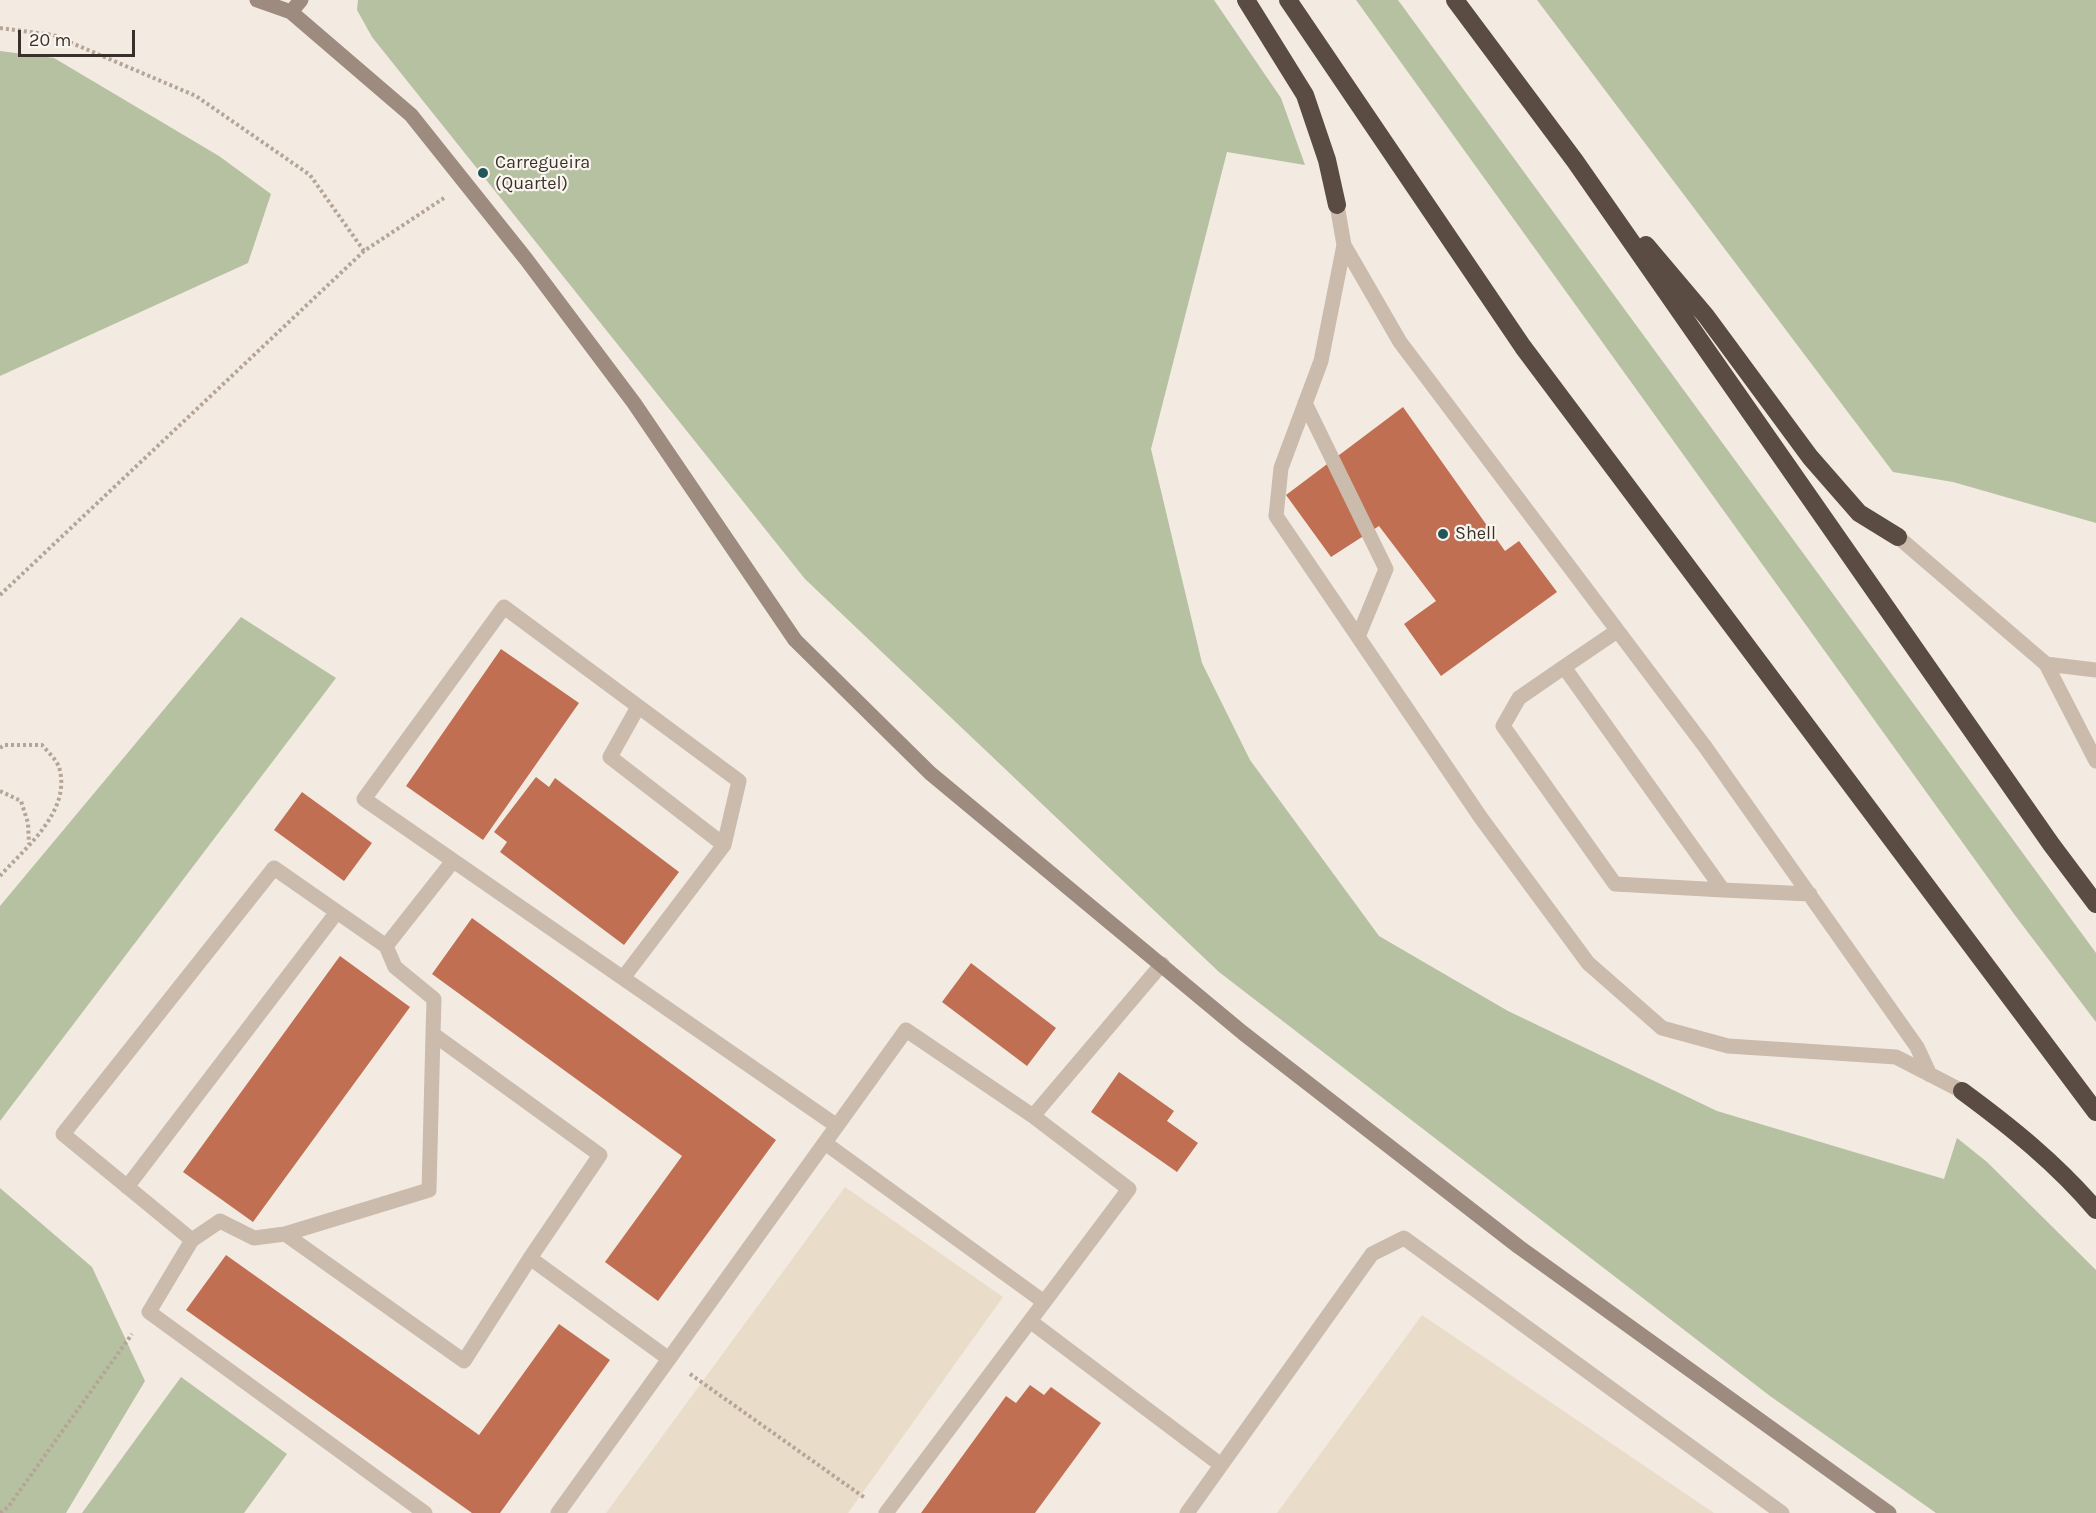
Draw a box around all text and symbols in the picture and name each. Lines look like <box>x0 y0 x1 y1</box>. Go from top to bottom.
scale bar <box>21 18 138 56</box>
text: 20 m <box>29 29 71 51</box>
place label: Carregueira (Quartel) <box>495 152 590 195</box>
marker: Carregueira (Quartel) <box>476 166 490 180</box>
place label: Shell <box>1455 523 1496 545</box>
marker: Shell <box>1436 527 1450 541</box>

